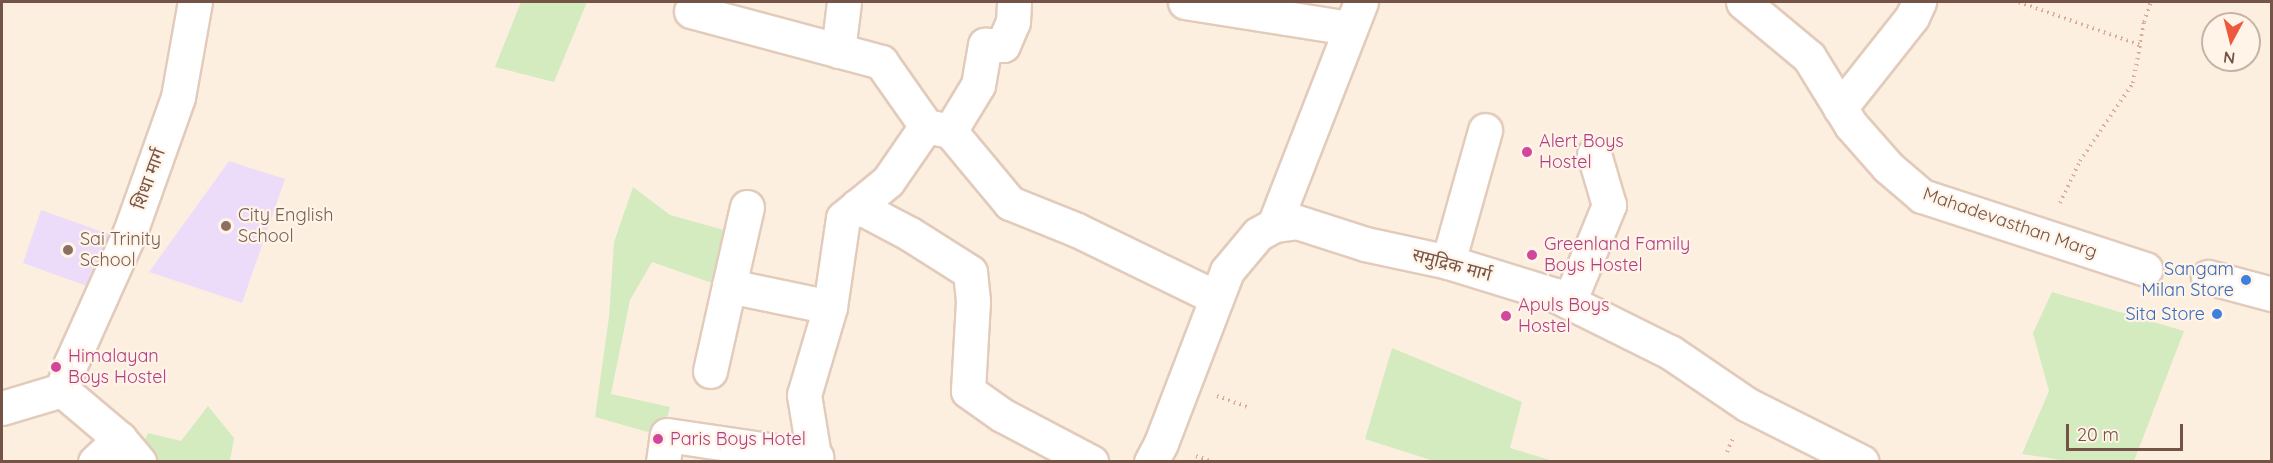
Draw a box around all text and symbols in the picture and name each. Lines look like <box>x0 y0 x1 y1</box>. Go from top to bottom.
north arrow <box>2201 12 2261 72</box>
text: N <box>2222 47 2236 69</box>
place label: Alert Boys Hostel <box>1539 131 1624 174</box>
marker: Alert Boys Hostel <box>1520 145 1534 159</box>
street label: शिधा मार्ग <box>128 146 170 212</box>
street label: Mahadevasthan Marg <box>1920 183 2100 263</box>
place label: City English School <box>238 205 333 248</box>
marker: City English School <box>219 219 233 233</box>
place label: Sai Trinity School <box>80 229 161 272</box>
place label: Greenland Family Boys Hostel <box>1544 234 1690 276</box>
marker: Sai Trinity School <box>61 243 75 257</box>
street label: समुद्रिक मार्ग <box>1410 244 1494 286</box>
marker: Greenland Family Boys Hostel <box>1525 248 1539 262</box>
place label: Sangam Milan Store <box>2141 259 2234 302</box>
marker: Sangam Milan Store <box>2239 273 2253 287</box>
place label: Apuls Boys Hostel <box>1518 295 1609 338</box>
place label: Sita Store <box>2125 303 2205 325</box>
marker: Sita Store <box>2210 307 2224 321</box>
marker: Apuls Boys Hostel <box>1499 309 1513 323</box>
place label: Himalayan Boys Hostel <box>68 346 167 388</box>
marker: Himalayan Boys Hostel <box>49 360 63 374</box>
scale bar <box>2069 412 2186 450</box>
text: 20 m <box>2077 423 2119 446</box>
place label: Paris Boys Hotel <box>670 428 806 450</box>
marker: Paris Boys Hotel <box>651 432 665 446</box>

